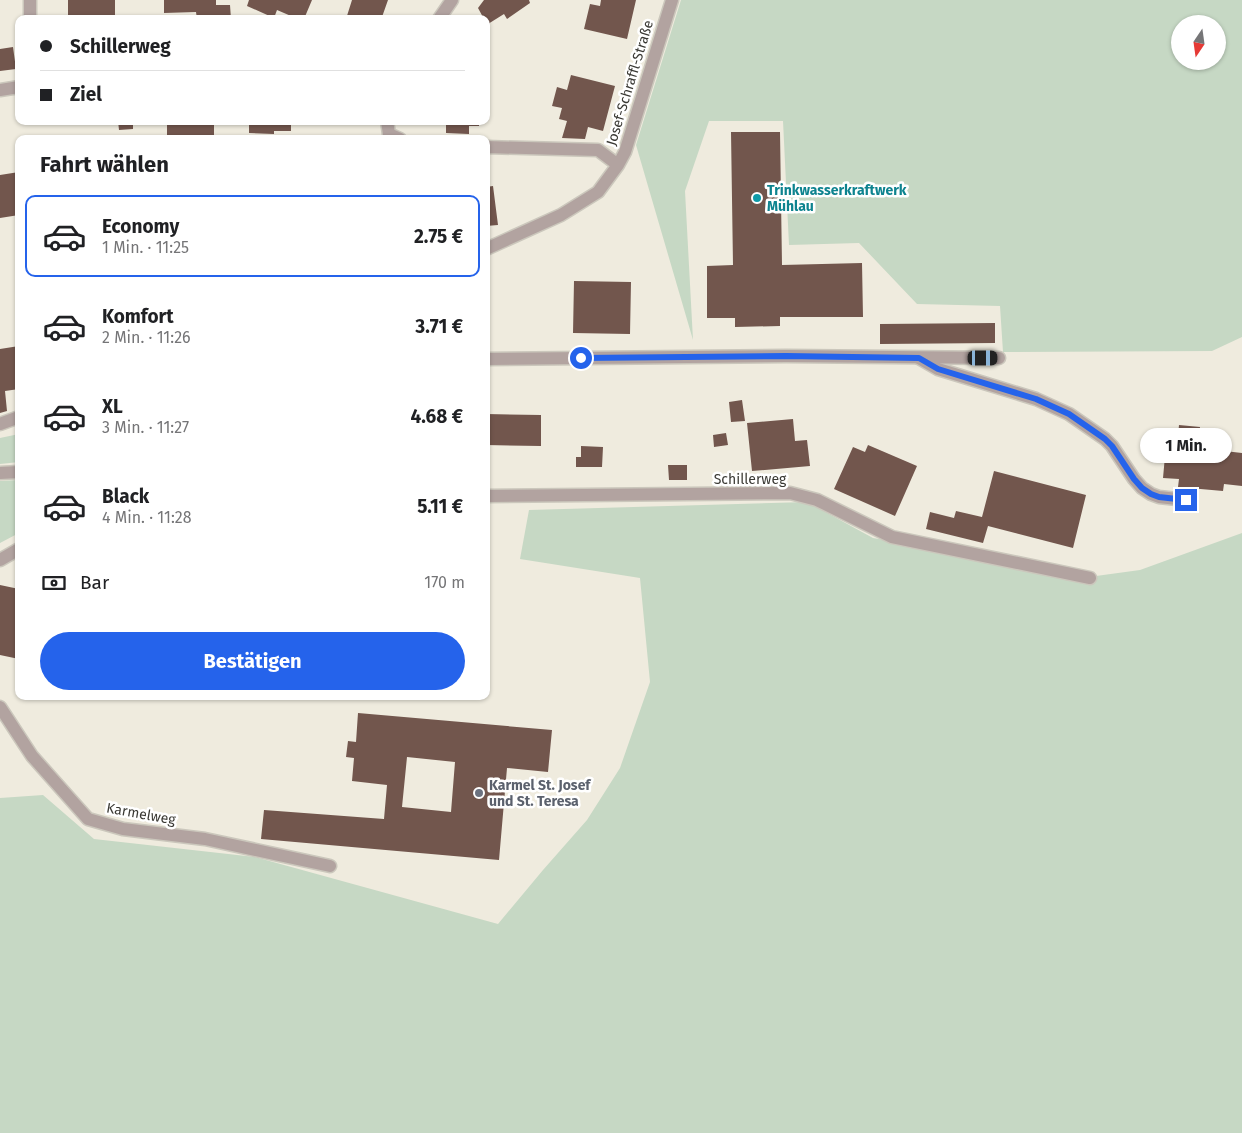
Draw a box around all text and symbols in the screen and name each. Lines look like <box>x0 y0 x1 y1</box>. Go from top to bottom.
north arrow <box>1171 15 1226 70</box>
map controls <box>1171 15 1226 70</box>
street label: Josef-Schraffl-Straße <box>603 18 657 148</box>
text: Schillerweg <box>70 35 171 58</box>
text: Ziel <box>70 83 102 106</box>
text: Fahrt wählen <box>40 151 169 178</box>
place label: Trinkwasserkraftwerk Mühlau <box>767 182 907 215</box>
marker: Trinkwasserkraftwerk Mühlau <box>751 192 763 204</box>
icon: car <box>42 214 87 259</box>
text: Economy <box>102 215 179 238</box>
text: 2.75 € <box>414 225 463 248</box>
text: 1 Min. · 11:25 <box>102 238 189 257</box>
icon: car <box>42 304 87 349</box>
text: Komfort <box>102 305 173 328</box>
text: 3.71 € <box>415 315 463 338</box>
text: 2 Min. · 11:26 <box>102 328 191 347</box>
route start <box>570 347 592 369</box>
car <box>968 351 998 366</box>
icon: car <box>42 394 87 439</box>
text: XL <box>102 395 123 418</box>
text: 4.68 € <box>410 405 463 428</box>
text: 3 Min. · 11:27 <box>102 418 189 437</box>
callout: 1 Min. <box>1140 428 1232 462</box>
text: 1 Min. <box>1165 436 1207 455</box>
street label: Schillerweg <box>714 471 787 488</box>
icon: car <box>42 484 87 529</box>
text: Black <box>102 485 149 508</box>
route end <box>1175 489 1197 511</box>
text: 5.11 € <box>417 495 463 518</box>
text: 4 Min. · 11:28 <box>102 508 191 527</box>
icon: cash <box>40 569 68 597</box>
text: Bar <box>80 571 109 594</box>
text: 170 m <box>424 573 465 592</box>
button: Bestätigen <box>40 632 465 690</box>
place label: Karmel St. Josef und St. Teresa <box>489 777 592 810</box>
marker: Karmel St. Josef und St. Teresa <box>473 787 485 799</box>
street label: Karmelweg <box>105 800 178 829</box>

